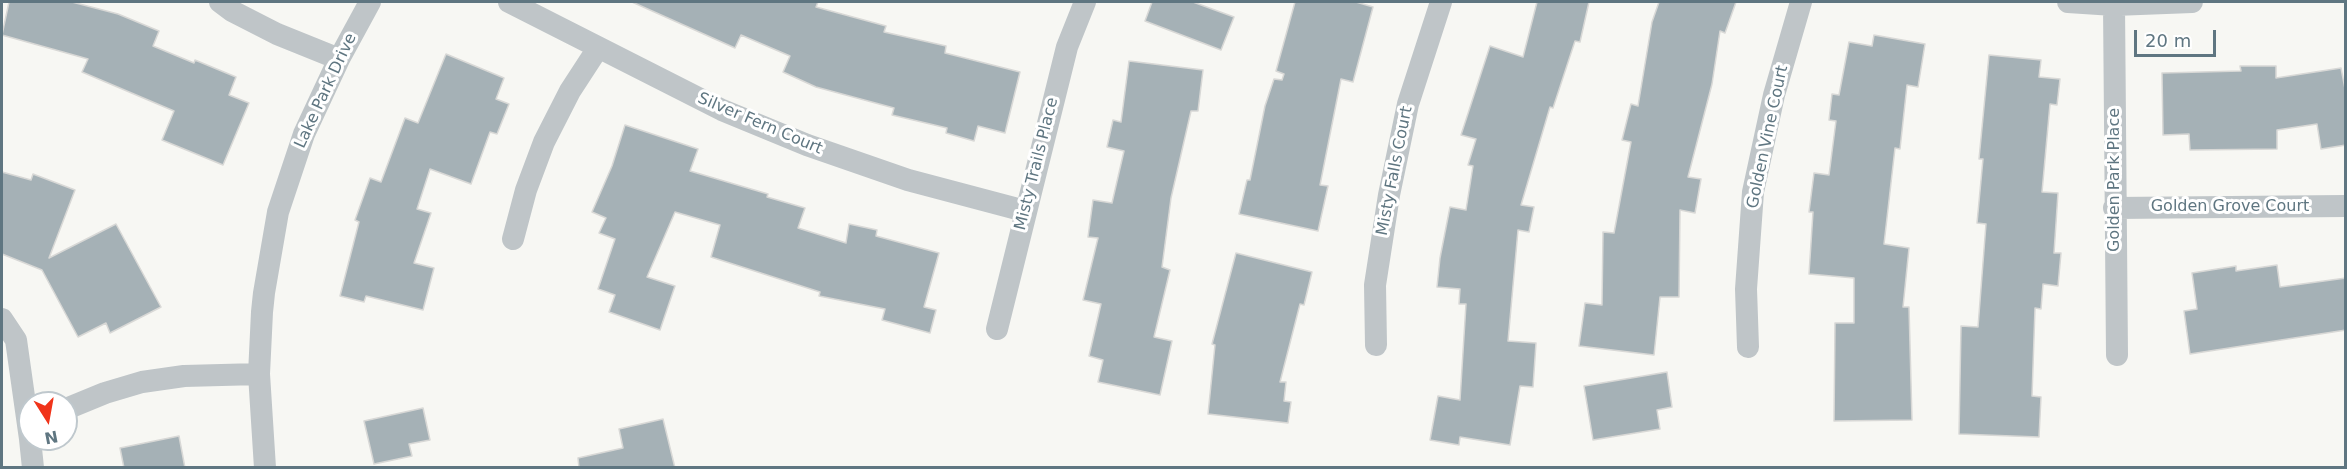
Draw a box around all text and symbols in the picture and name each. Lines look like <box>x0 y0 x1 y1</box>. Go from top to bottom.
scale bar <box>2137 18 2220 56</box>
street label: Lake Park Drive <box>291 30 361 152</box>
text: 20 m <box>2145 30 2191 51</box>
street label: Golden Vine Court <box>1743 64 1793 210</box>
street label: Silver Fern Court <box>695 89 825 159</box>
street label: Misty Trails Place <box>1011 96 1063 232</box>
street label: Misty Falls Court <box>1373 105 1417 237</box>
street label: Golden Park Place <box>2105 108 2125 252</box>
street label: Golden Grove Court <box>2151 197 2309 217</box>
north arrow <box>18 391 78 451</box>
text: N <box>43 427 60 448</box>

